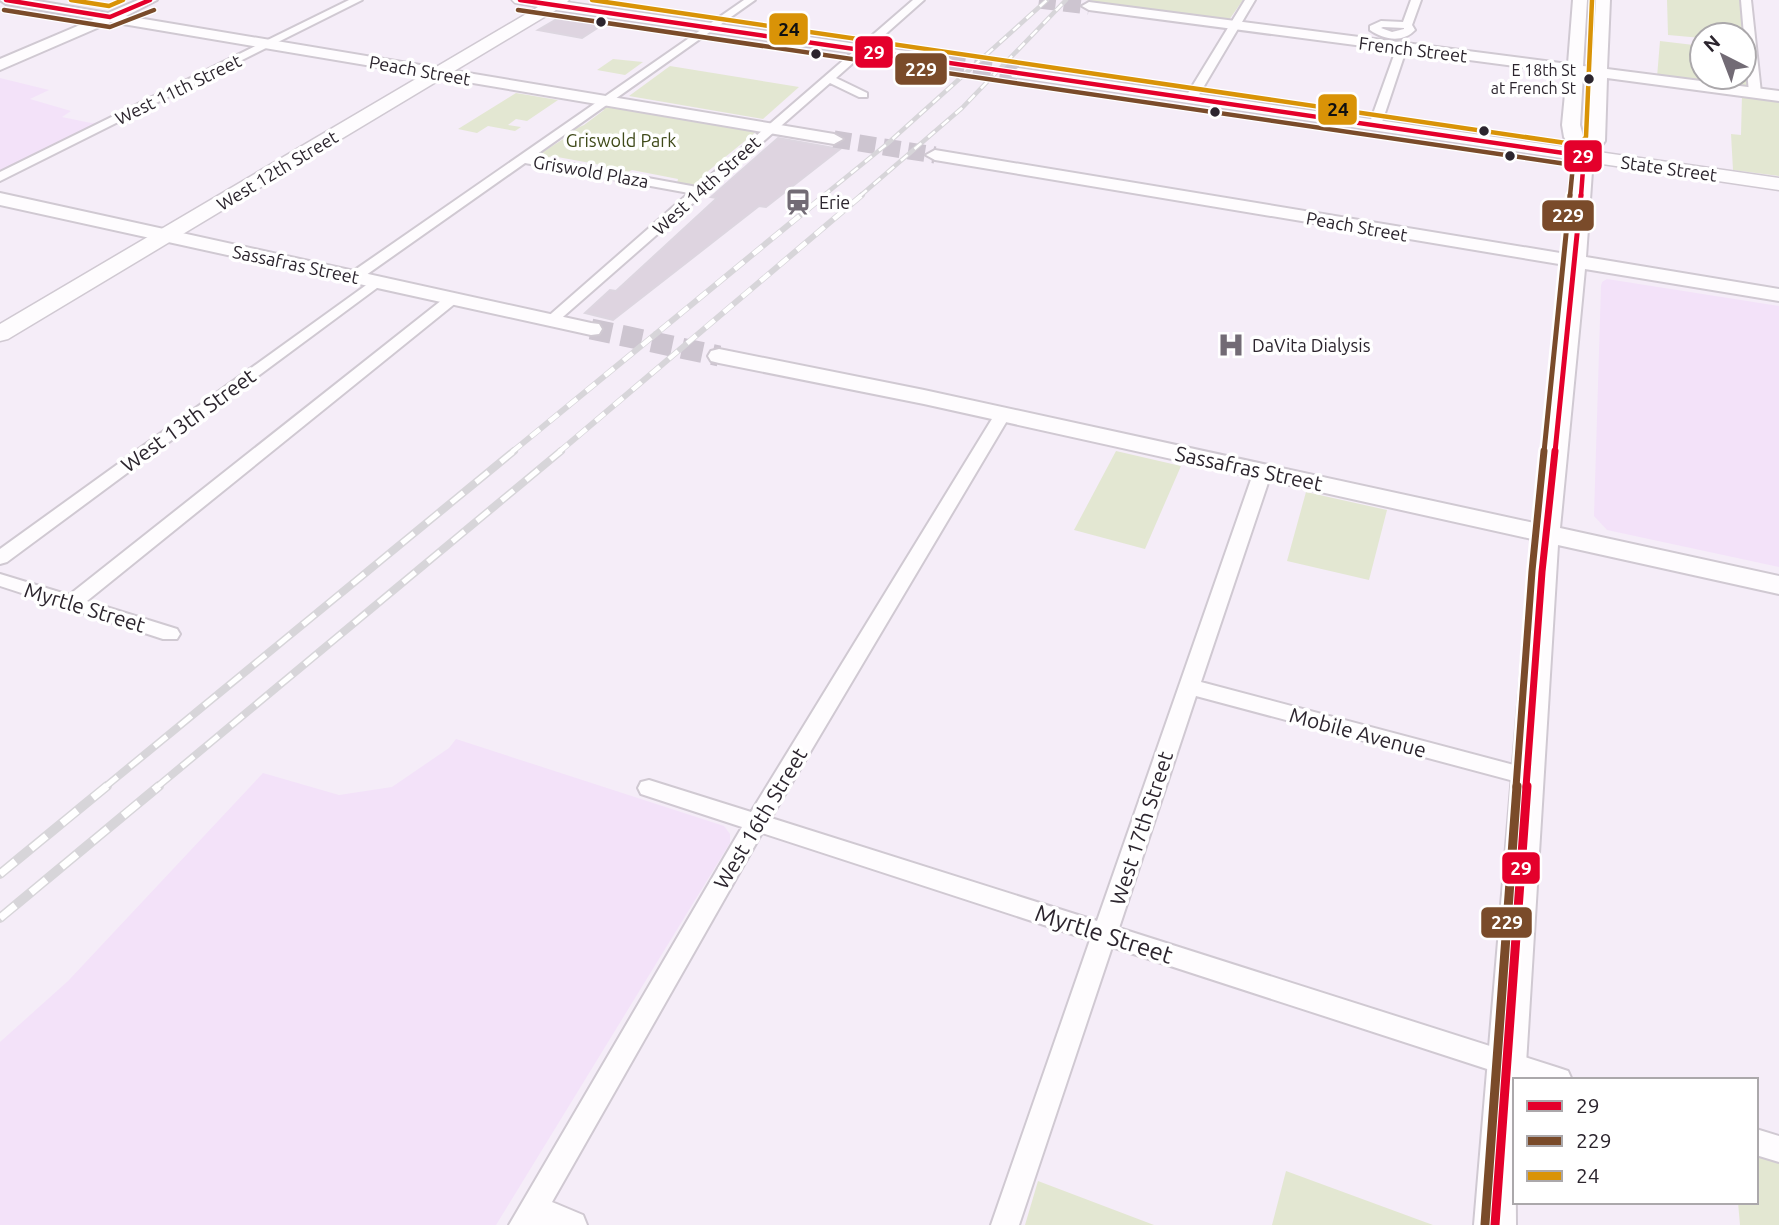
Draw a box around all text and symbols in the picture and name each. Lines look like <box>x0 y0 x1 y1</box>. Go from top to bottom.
line badge: 24 <box>768 12 809 46</box>
unlabelled marker <box>594 15 608 29</box>
text: 24 <box>778 18 800 40</box>
north arrow <box>1688 21 1758 91</box>
text: N <box>1699 30 1724 56</box>
street label: French Street <box>1358 32 1468 66</box>
line badge: 29 <box>854 35 894 69</box>
text: 29 <box>863 41 885 63</box>
unlabelled marker <box>809 47 823 61</box>
street label: West 11th Street <box>112 50 244 128</box>
street label: Peach Street <box>368 51 472 89</box>
line badge: 229 <box>894 52 948 86</box>
text: 229 <box>905 58 937 80</box>
place label: E 18th St at French St <box>1491 61 1577 97</box>
marker: E 18th St at French St <box>1582 72 1596 86</box>
line badge: 24 <box>1317 93 1358 126</box>
text: 24 <box>1327 98 1349 120</box>
unlabelled marker <box>1208 105 1222 119</box>
unlabelled marker <box>1477 124 1491 138</box>
street label: West 12th Street <box>213 126 341 214</box>
park label: Griswold Park <box>566 130 676 150</box>
street label: West 14th Street <box>648 132 764 238</box>
line badge: 29 <box>1563 139 1603 173</box>
text: 29 <box>1572 145 1594 167</box>
unlabelled marker <box>1503 149 1517 163</box>
street label: Griswold Plaza <box>532 151 650 191</box>
street label: State Street <box>1620 151 1718 185</box>
station icon: Erie <box>783 187 813 217</box>
place label: Erie <box>819 192 850 212</box>
line badge: 229 <box>1541 199 1595 232</box>
text: 229 <box>1552 204 1584 226</box>
street label: Peach Street <box>1305 207 1409 245</box>
street label: Sassafras Street <box>231 241 361 287</box>
hospital icon: DaVita Dialysis <box>1216 330 1246 360</box>
place label: DaVita Dialysis <box>1252 335 1371 355</box>
street label: West 13th Street <box>116 363 260 477</box>
street label: Sassafras Street <box>1173 441 1325 495</box>
street label: Myrtle Street <box>22 577 148 637</box>
street label: Mobile Avenue <box>1287 702 1429 762</box>
street label: West 16th Street <box>708 743 812 893</box>
street label: West 17th Street <box>1105 748 1177 908</box>
line badge: 29 <box>1501 851 1541 885</box>
text: 29 <box>1510 857 1532 879</box>
street label: Myrtle Street <box>1032 899 1177 969</box>
line badge: 229 <box>1480 906 1533 939</box>
text: 229 <box>1491 911 1523 933</box>
legend <box>1513 1078 1758 1204</box>
text: 29 <box>1576 1093 1600 1117</box>
text: 229 <box>1576 1128 1612 1152</box>
text: 24 <box>1576 1163 1600 1187</box>

